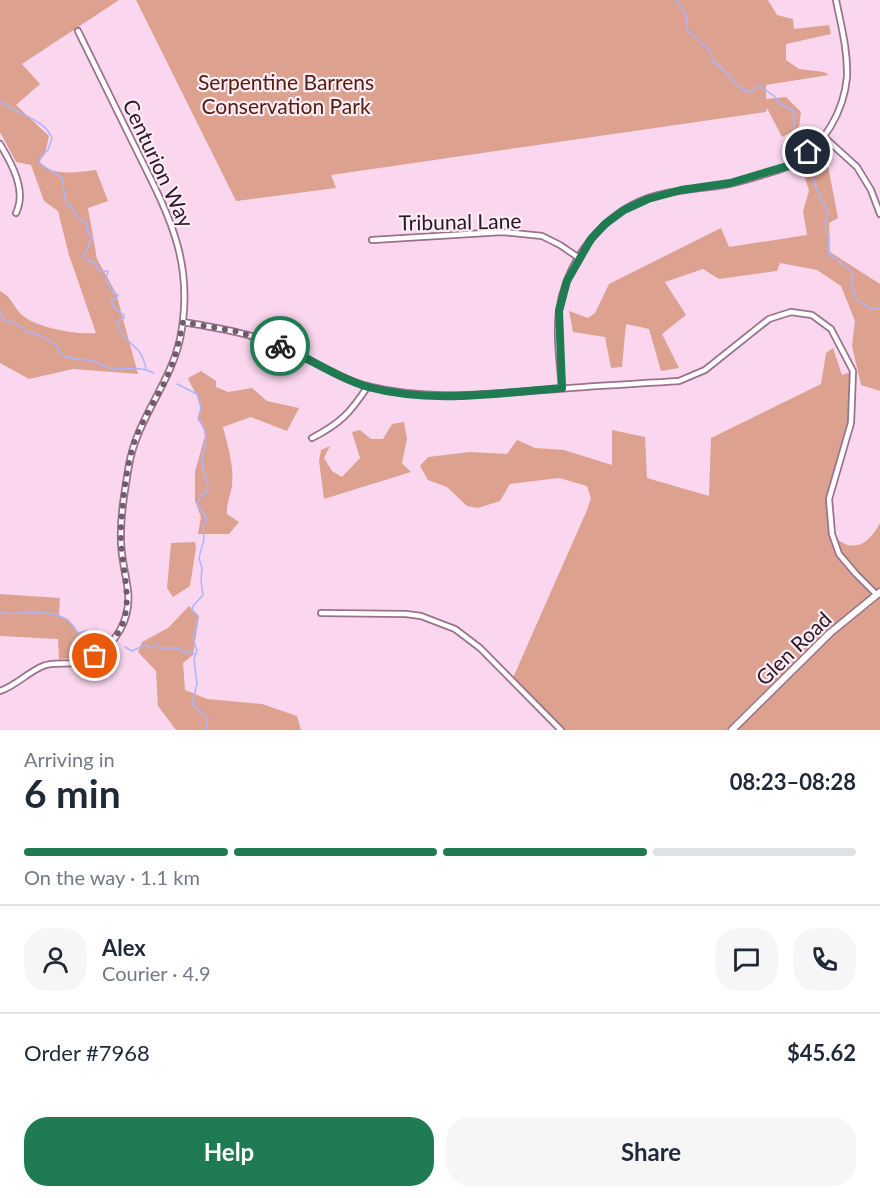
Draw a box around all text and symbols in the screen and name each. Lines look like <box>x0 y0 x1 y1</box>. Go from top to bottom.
park label: Serpentine Barrens Conservation Park <box>198 69 374 118</box>
street label: Centurion Way <box>118 95 200 231</box>
pin <box>782 126 833 177</box>
icon: home <box>791 135 824 168</box>
street label: Tribunal Lane <box>398 207 522 235</box>
courier <box>250 316 310 376</box>
icon: bike <box>264 330 297 363</box>
street label: Glen Road <box>750 606 836 690</box>
pin <box>69 630 120 681</box>
icon: bag <box>78 639 111 672</box>
text: Arriving in <box>24 747 115 771</box>
text: 08:23–08:28 <box>730 768 856 795</box>
text: 6 min <box>24 770 121 816</box>
text: On the way · 1.1 km <box>24 865 200 889</box>
button: person <box>24 928 87 991</box>
button: chat <box>715 928 778 991</box>
button: phone <box>793 928 856 991</box>
text: Alex <box>102 934 146 961</box>
text: Courier · 4.9 <box>102 961 211 985</box>
text: Order #7968 <box>24 1039 150 1066</box>
text: $45.62 <box>787 1039 856 1066</box>
button: Help <box>24 1117 434 1186</box>
button: Share <box>446 1117 856 1186</box>

